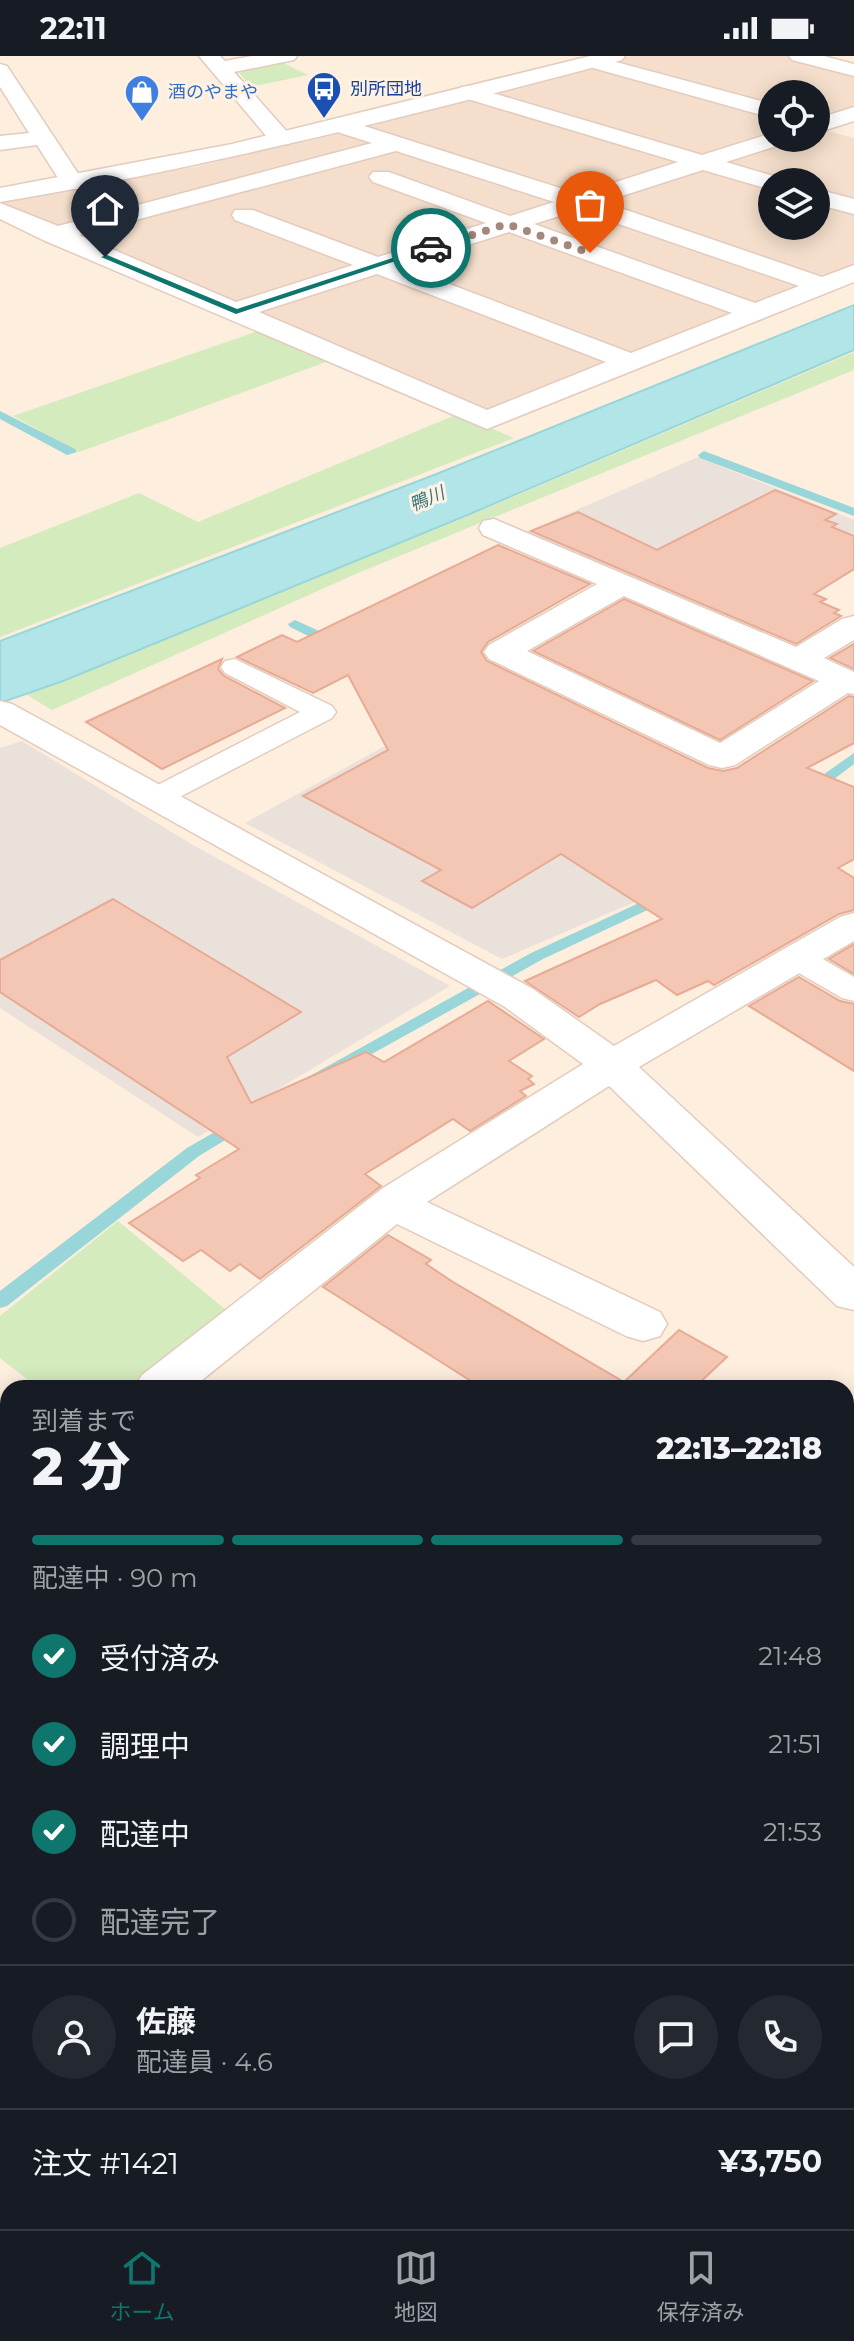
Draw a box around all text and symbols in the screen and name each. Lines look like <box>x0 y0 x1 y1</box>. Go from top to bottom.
text: 22:11 <box>40 10 107 47</box>
bus stop icon: 別所団地 <box>305 70 343 120</box>
shop icon: 酒のやまや <box>123 73 161 123</box>
place label: 別所団地 <box>350 78 422 100</box>
map controls <box>758 80 830 240</box>
button: locate <box>758 80 830 152</box>
place label: 酒のやまや <box>168 81 258 103</box>
button: layers <box>758 168 830 240</box>
pin <box>556 171 624 253</box>
pin <box>71 175 139 257</box>
icon: bag <box>568 183 612 227</box>
icon: home <box>83 187 127 231</box>
courier <box>391 208 471 288</box>
icon: car <box>409 226 453 270</box>
water label: 鴨川 <box>406 481 450 516</box>
text: 到着まで <box>32 1405 136 1437</box>
text: 22:13–22:18 <box>656 1430 822 1467</box>
text: 2 分 <box>32 1435 130 1498</box>
text: 配達中 · 90 m <box>32 1562 198 1594</box>
icon: check <box>32 1634 76 1678</box>
text: 受付済み <box>100 1640 220 1677</box>
text: 21:48 <box>758 1640 822 1672</box>
icon: check <box>32 1722 76 1766</box>
text: 調理中 <box>100 1728 190 1765</box>
text: 21:51 <box>768 1728 822 1760</box>
icon: check <box>32 1810 76 1854</box>
text: 配達中 <box>100 1816 190 1853</box>
text: 21:53 <box>763 1816 822 1848</box>
text: 配達完了 <box>100 1904 220 1941</box>
button: person <box>32 1995 116 2079</box>
button: chat <box>634 1995 718 2079</box>
button: phone <box>738 1995 822 2079</box>
text: 佐藤 <box>136 2003 196 2040</box>
text: 配達員 · 4.6 <box>136 2046 273 2078</box>
text: ¥3,750 <box>718 2143 822 2180</box>
text: 注文 #1421 <box>32 2145 179 2182</box>
tab: ホーム <box>109 2246 175 2326</box>
tab: 地図 <box>394 2246 438 2326</box>
tab: 保存済み <box>657 2246 745 2326</box>

